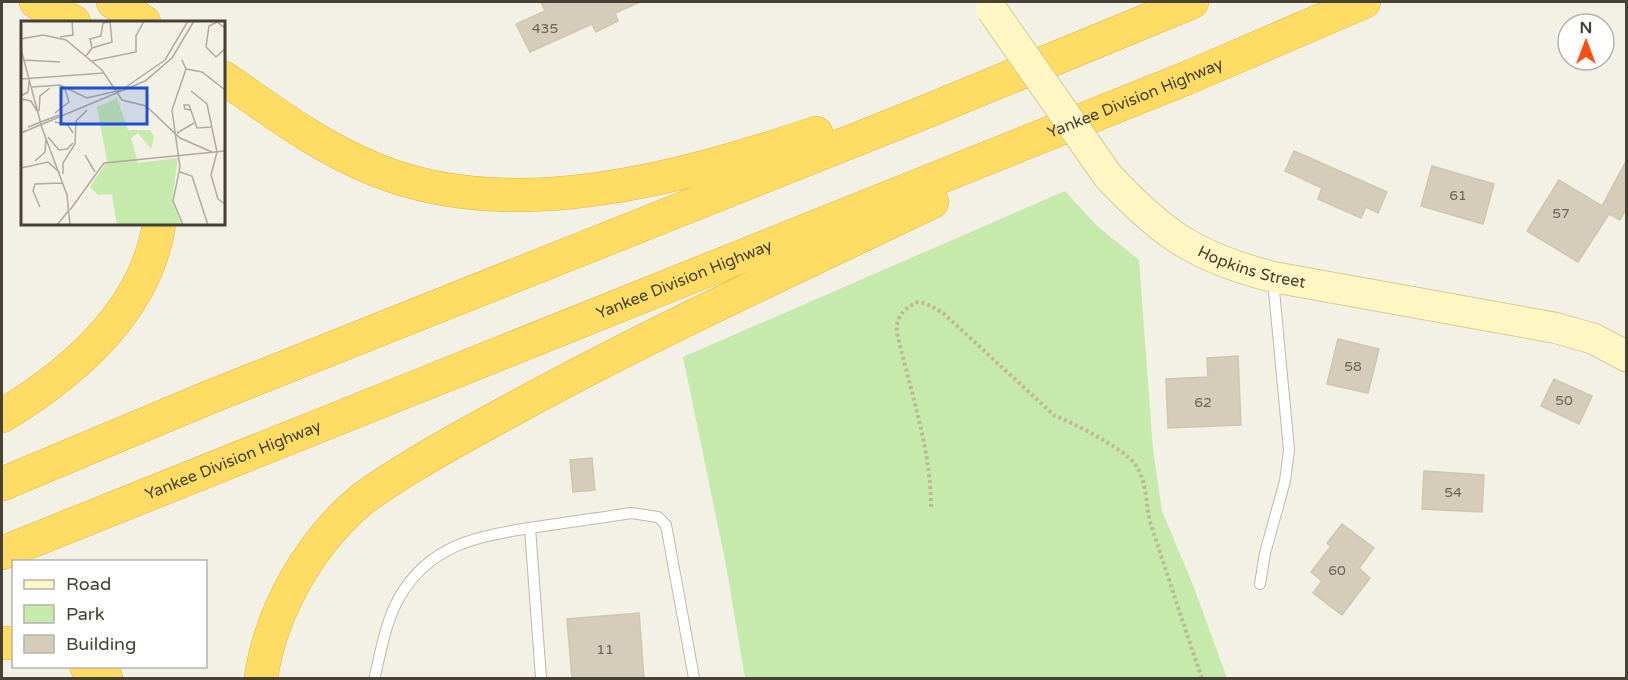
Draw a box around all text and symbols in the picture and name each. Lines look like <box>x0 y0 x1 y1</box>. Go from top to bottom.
north arrow <box>1556 12 1616 72</box>
text: N <box>1580 18 1592 38</box>
house number: 435 <box>532 20 558 37</box>
inset map <box>21 21 225 225</box>
street label: Yankee Division Highway <box>1044 54 1226 143</box>
house number: 61 <box>1449 187 1467 204</box>
house number: 57 <box>1552 205 1570 222</box>
street label: Yankee Division Highway <box>593 235 776 324</box>
street label: Hopkins Street <box>1194 242 1307 293</box>
house number: 58 <box>1344 358 1362 375</box>
house number: 50 <box>1555 392 1573 409</box>
house number: 62 <box>1194 394 1212 411</box>
street label: Yankee Division Highway <box>142 416 324 505</box>
house number: 54 <box>1444 484 1462 501</box>
legend <box>12 560 207 668</box>
house number: 60 <box>1328 562 1346 579</box>
text: Road <box>66 573 111 595</box>
text: Park <box>66 603 105 625</box>
text: Building <box>66 633 136 655</box>
house number: 11 <box>596 641 614 658</box>

